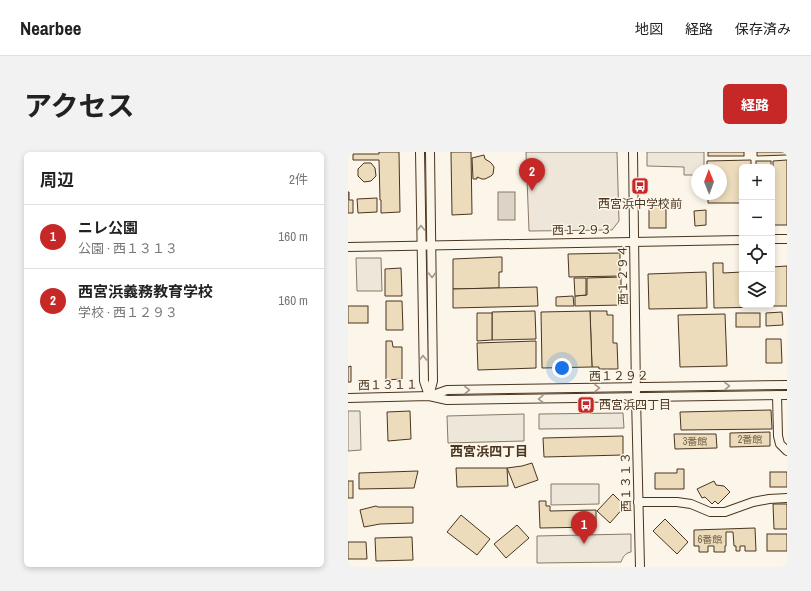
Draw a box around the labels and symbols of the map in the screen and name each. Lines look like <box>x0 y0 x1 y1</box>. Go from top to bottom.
pin: 2 <box>519 158 545 191</box>
north arrow <box>691 164 727 200</box>
bus stop icon: 西宮浜中学校前 <box>630 176 650 196</box>
place label: 西宮浜中学校前 <box>598 196 682 212</box>
street label: 西１２９３ <box>552 221 612 239</box>
one-way arrow <box>417 225 425 231</box>
street label: 西１２９４ <box>614 245 632 305</box>
one-way arrow <box>428 272 436 278</box>
one-way arrow <box>419 355 428 361</box>
your location <box>552 358 572 378</box>
street label: 西１２９２ <box>589 367 649 385</box>
street label: 西１３１１ <box>358 376 418 394</box>
one-way arrow <box>724 382 730 390</box>
one-way arrow <box>594 384 600 392</box>
one-way arrow <box>464 386 470 394</box>
one-way arrow <box>538 395 544 403</box>
bus stop icon: 西宮浜四丁目 <box>576 395 596 415</box>
place label: 西宮浜四丁目 <box>599 397 671 413</box>
house number: 2番館 <box>738 433 762 446</box>
house number: 3番館 <box>683 435 707 448</box>
district label: 西宮浜四丁目 <box>450 443 528 460</box>
street label: 西１３１３ <box>617 452 635 512</box>
pin: 1 <box>571 511 597 544</box>
house number: 6番館 <box>698 533 722 546</box>

